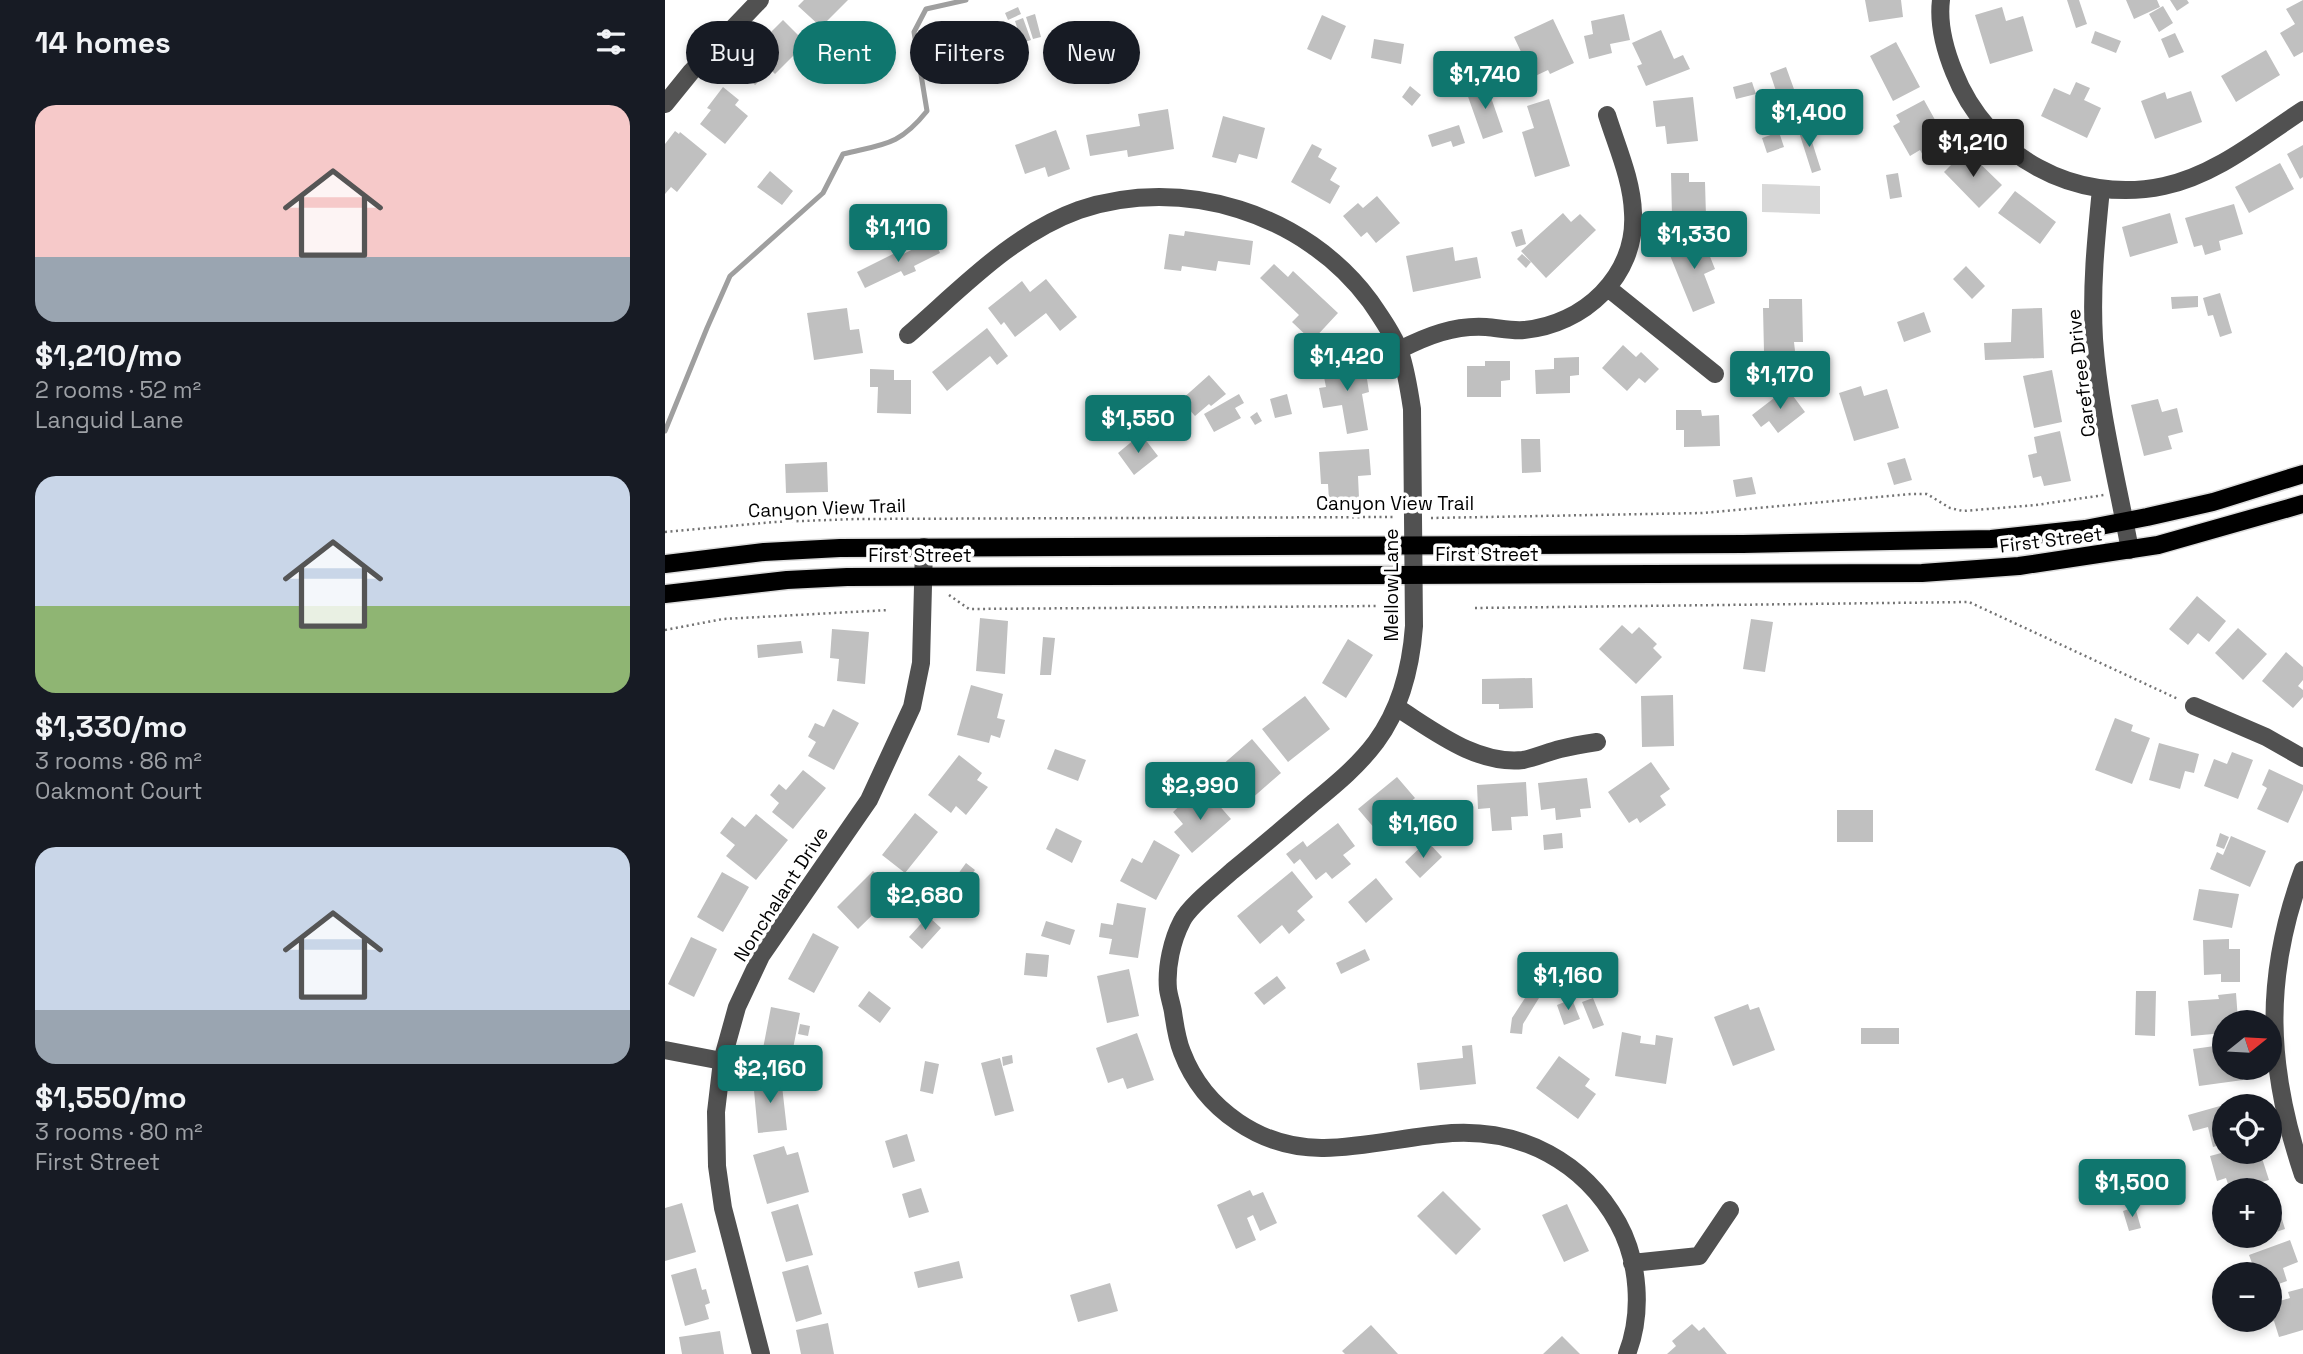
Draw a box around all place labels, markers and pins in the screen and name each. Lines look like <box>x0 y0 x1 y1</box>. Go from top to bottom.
pin: $1,740 <box>1428 52 1542 111</box>
pin: $1,400 <box>1752 90 1866 149</box>
pin: $1,210 <box>1916 120 2030 179</box>
pin: $1,110 <box>841 204 955 264</box>
pin: $1,330 <box>1637 212 1751 271</box>
pin: $1,420 <box>1290 334 1404 393</box>
pin: $1,170 <box>1723 352 1837 411</box>
pin: $1,550 <box>1081 396 1195 455</box>
pin: $2,990 <box>1143 762 1257 822</box>
pin: $1,160 <box>1366 800 1480 860</box>
pin: $2,680 <box>868 872 982 932</box>
pin: $1,160 <box>1511 953 1625 1012</box>
pin: $2,160 <box>713 1046 827 1105</box>
pin: $1,500 <box>2075 1160 2189 1219</box>

